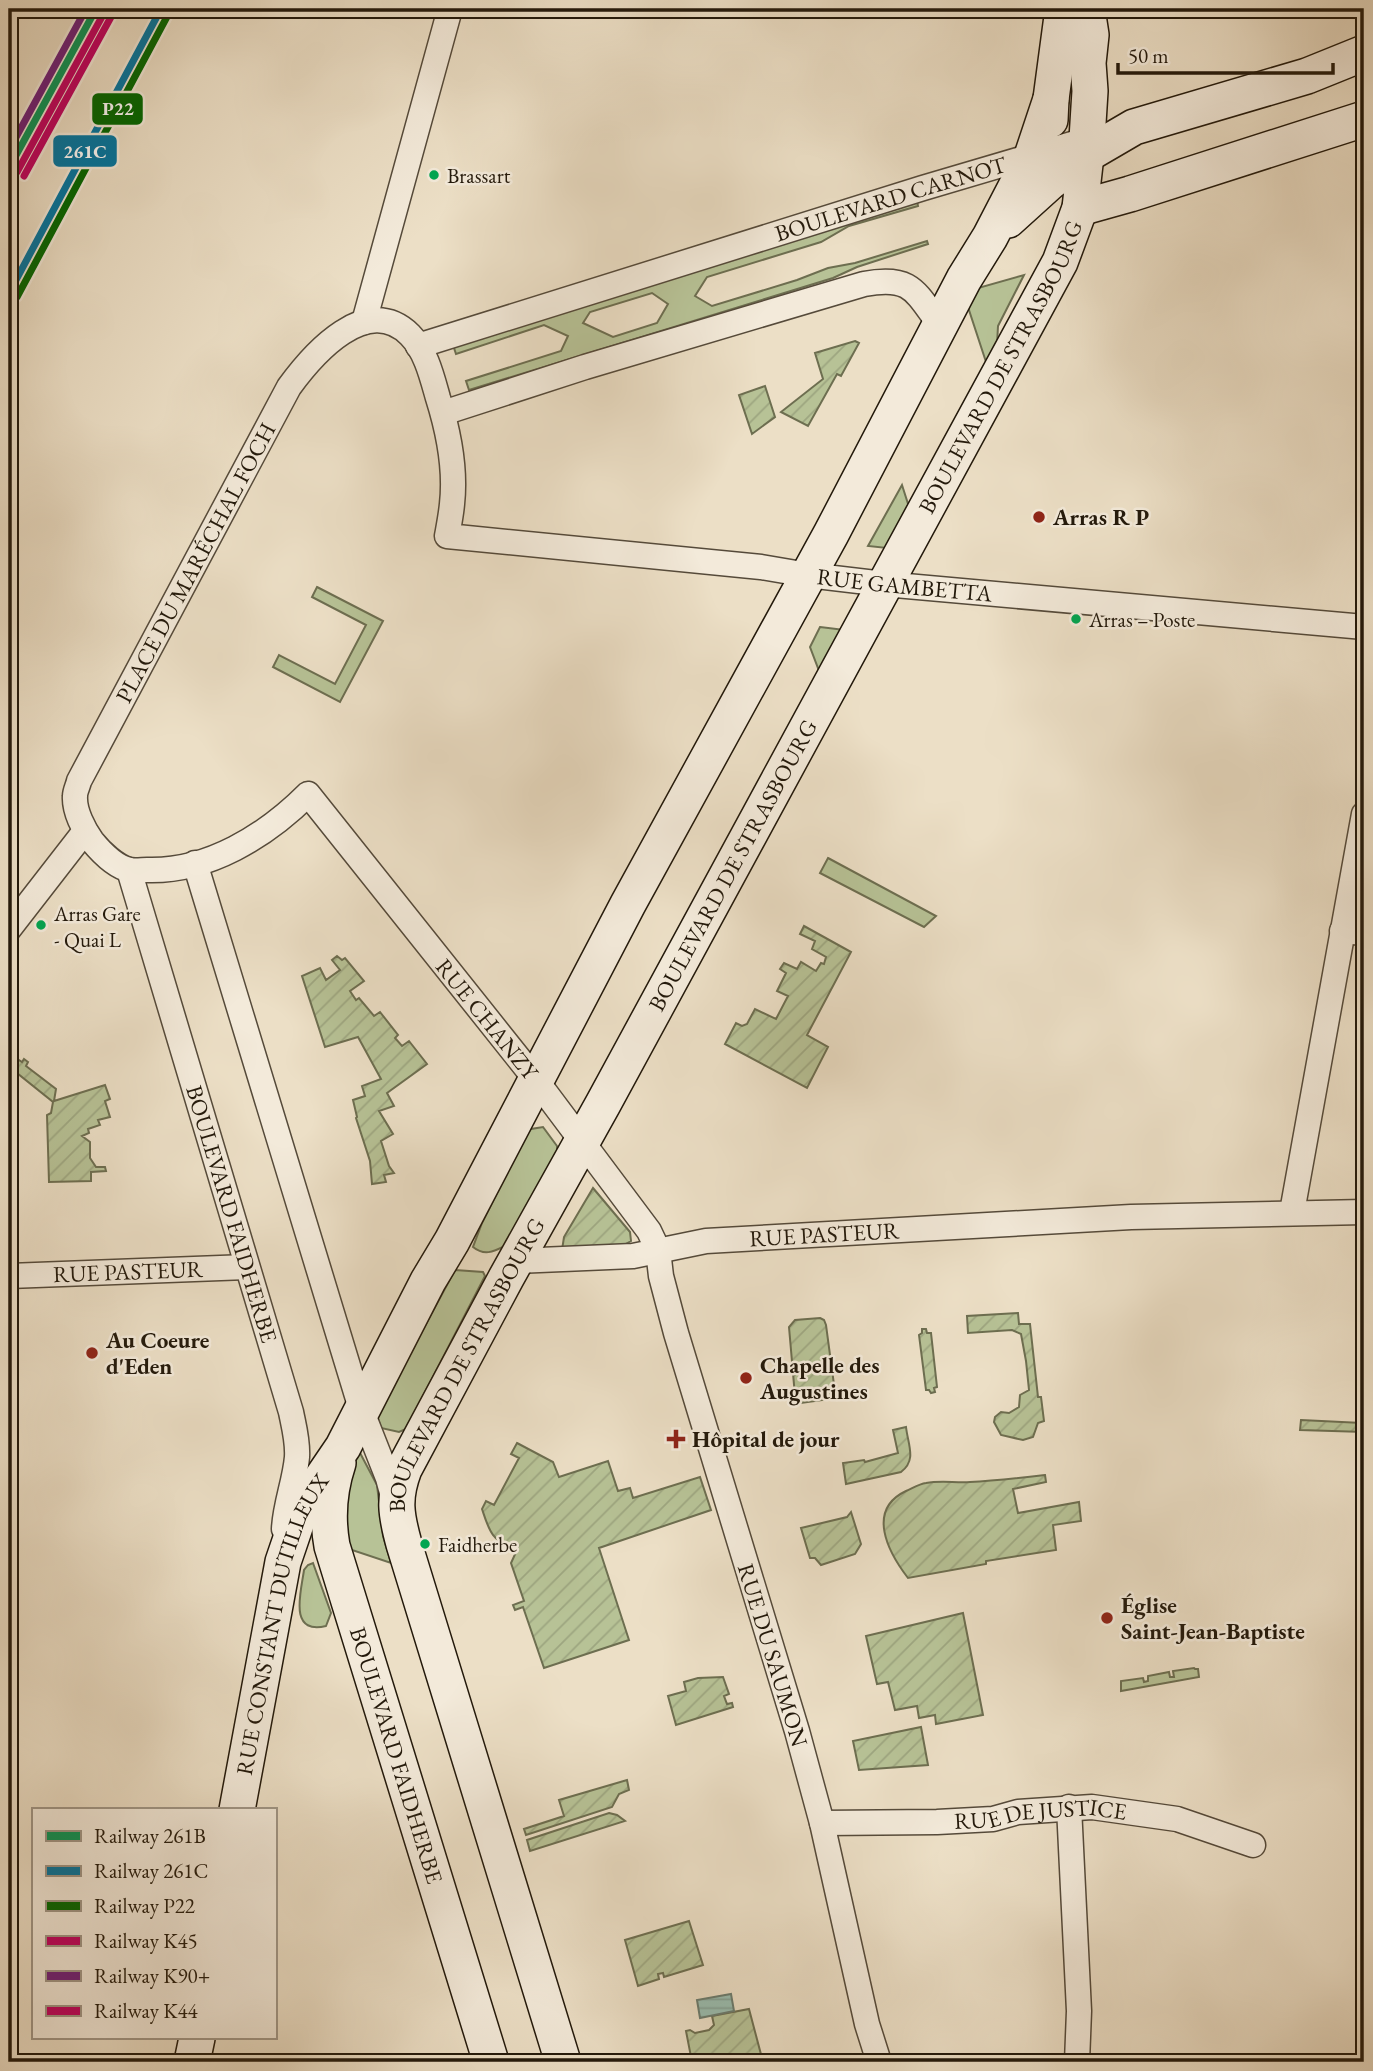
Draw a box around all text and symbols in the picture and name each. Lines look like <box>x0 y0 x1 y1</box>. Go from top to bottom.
scale bar <box>1118 32 1333 76</box>
text: 50 m <box>1128 42 1169 69</box>
line badge: P22 <box>91 92 144 126</box>
text: P22 <box>102 96 134 121</box>
line badge: 261C <box>52 134 118 168</box>
text: 261C <box>63 139 107 164</box>
street label: BOULEVARD CARNOT <box>771 149 1010 248</box>
place label: Brassart <box>447 162 511 189</box>
marker: Brassart <box>427 168 441 182</box>
street label: BOULEVARD DE STRASBOURG <box>911 216 1089 519</box>
street label: PLACE DU MARÉCHAL FOCH <box>108 417 282 708</box>
place label: Arras R P <box>1052 502 1149 532</box>
marker: Arras R P <box>1031 509 1047 525</box>
street label: RUE GAMBETTA <box>815 561 994 609</box>
place label: Arras – Poste <box>1088 606 1195 633</box>
marker: Arras – Poste <box>1069 612 1083 626</box>
street label: BOULEVARD DE STRASBOURG <box>641 714 824 1016</box>
place label: Arras Gare - Quai L <box>53 900 141 954</box>
marker: Arras Gare - Quai L <box>34 918 48 932</box>
street label: RUE CHANZY <box>429 952 546 1087</box>
street label: BOULEVARD FAIDHERBE <box>179 1082 284 1346</box>
street label: BOULEVARD DE STRASBOURG <box>382 1212 552 1513</box>
street label: RUE PASTEUR <box>748 1215 901 1254</box>
street label: RUE PASTEUR <box>52 1254 204 1289</box>
place label: Au Coeure d'Eden <box>105 1325 210 1381</box>
marker: Au Coeure d'Eden <box>84 1345 100 1361</box>
place label: Chapelle des Augustines <box>759 1350 880 1406</box>
marker: Chapelle des Augustines <box>738 1370 754 1386</box>
place label: Hôpital de jour <box>692 1424 840 1454</box>
marker: Hôpital de jour <box>666 1429 686 1449</box>
street label: RUE CONSTANT DUTILLEUX <box>229 1467 336 1777</box>
place label: Faidherbe <box>438 1531 517 1558</box>
marker: Faidherbe <box>418 1537 432 1551</box>
street label: RUE DU SAUMON <box>731 1560 815 1750</box>
place label: Église Saint-Jean-Baptiste <box>1121 1590 1305 1646</box>
marker: Église Saint-Jean-Baptiste <box>1099 1610 1115 1626</box>
street label: BOULEVARD FAIDHERBE <box>343 1623 450 1887</box>
street label: RUE DE JUSTICE <box>953 1792 1129 1836</box>
legend <box>32 1808 276 2039</box>
text: Railway 261B <box>94 1822 206 1849</box>
text: Railway 261C <box>94 1857 208 1884</box>
text: Railway P22 <box>94 1892 195 1919</box>
text: Railway K45 <box>94 1927 198 1954</box>
text: Railway K90+ <box>94 1962 210 1989</box>
text: Railway K44 <box>94 1997 199 2024</box>

